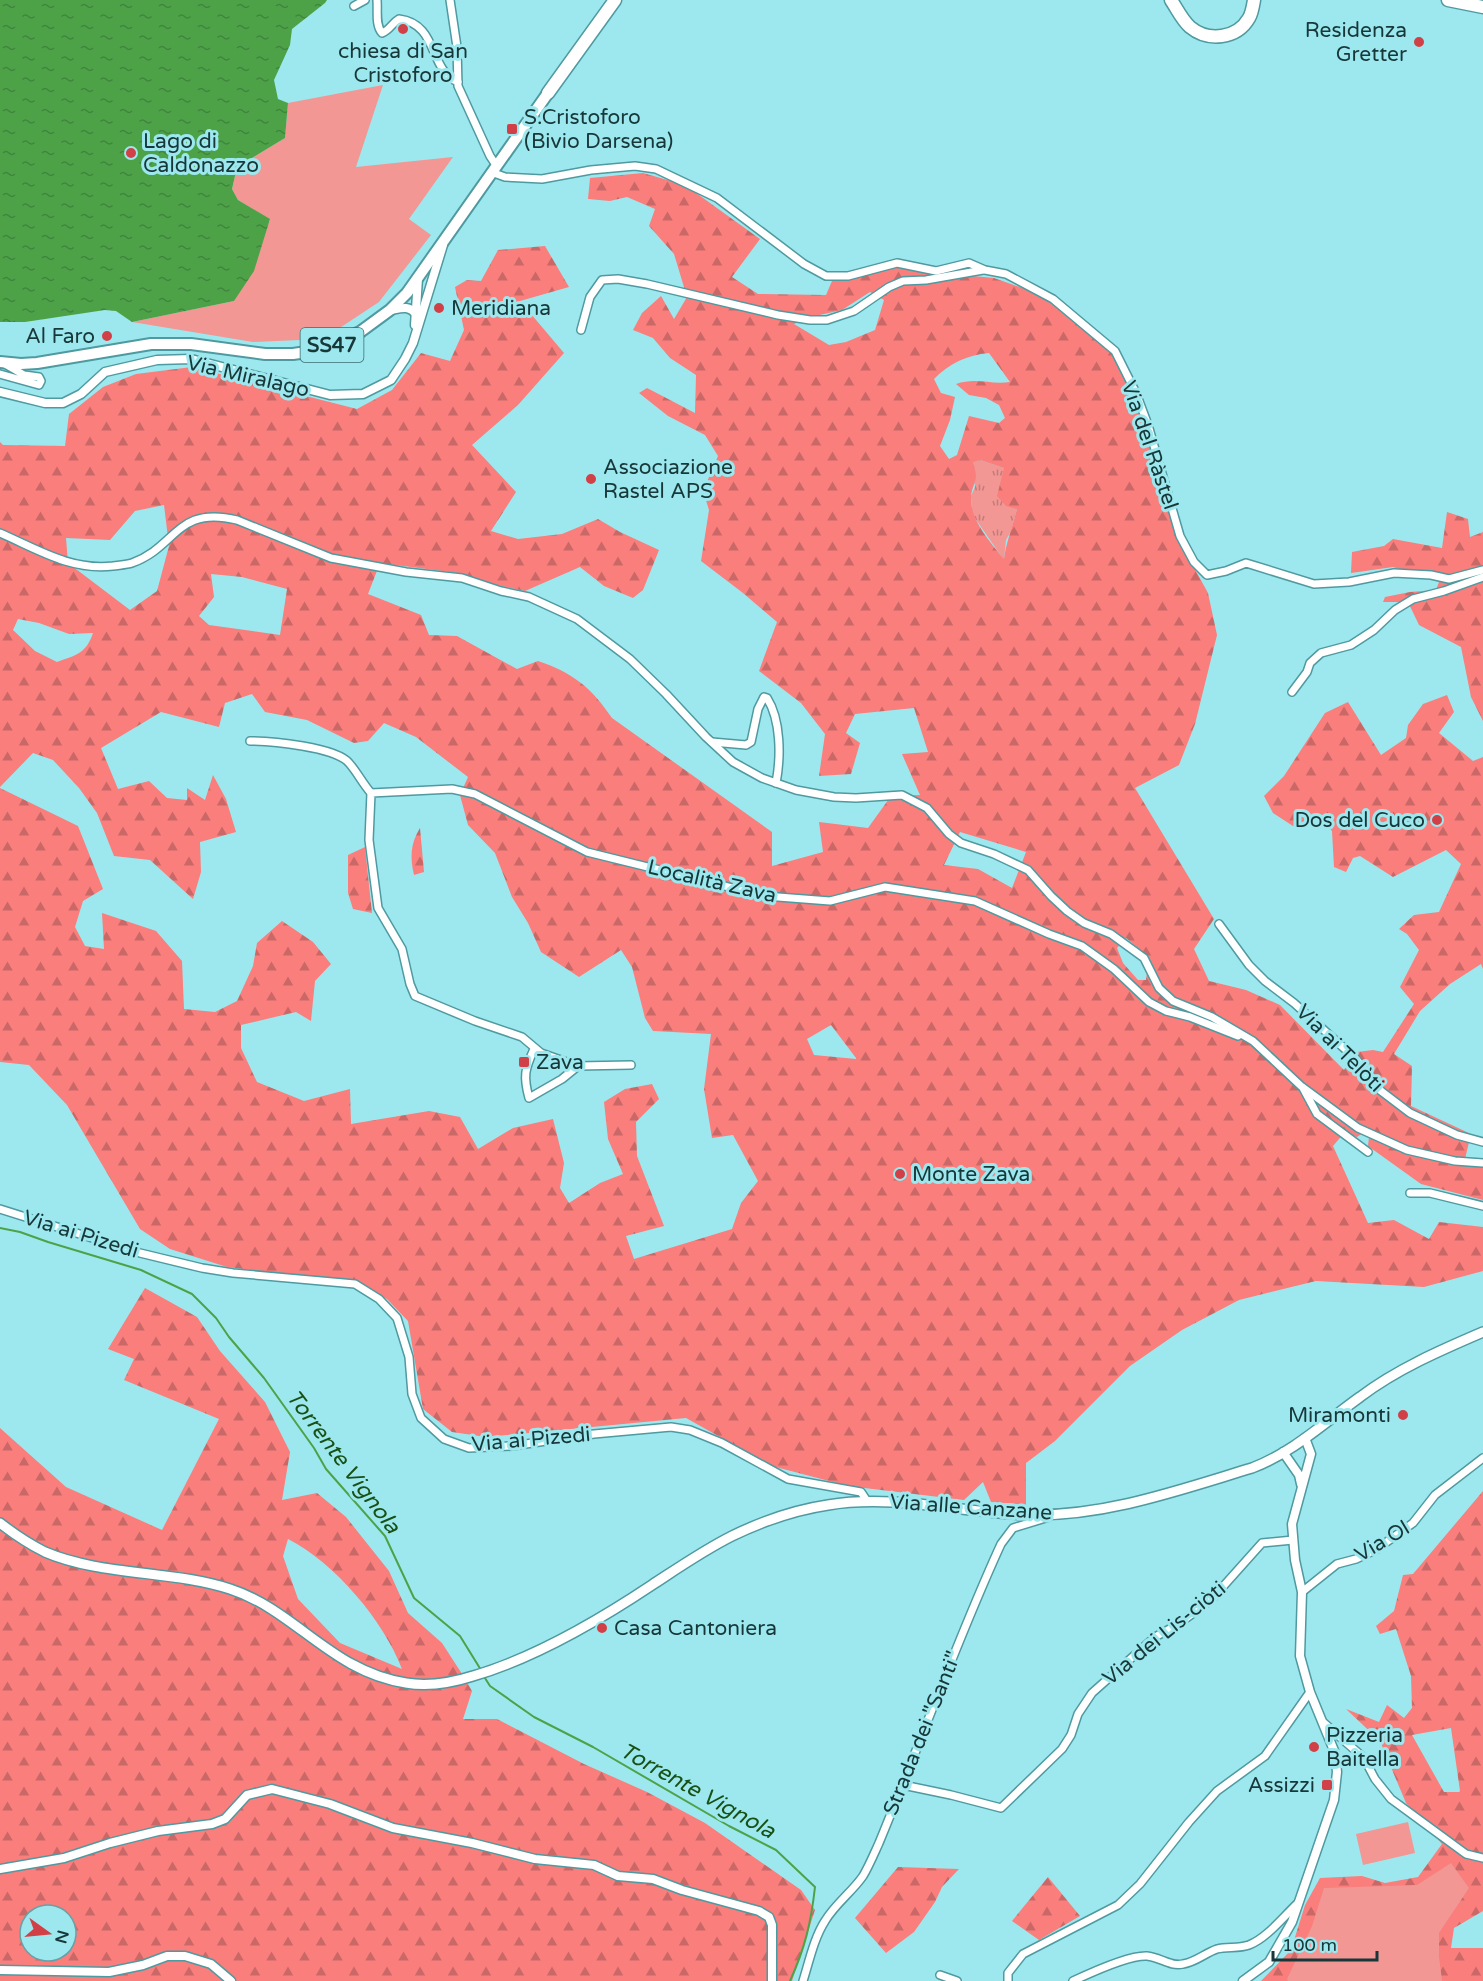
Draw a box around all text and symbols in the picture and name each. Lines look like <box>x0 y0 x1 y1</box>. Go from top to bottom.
place label: Residenza Gretter <box>1305 18 1407 67</box>
marker: chiesa di San Cristoforo <box>396 22 410 36</box>
marker: Residenza Gretter <box>1412 35 1426 49</box>
place label: chiesa di San Cristoforo <box>338 39 468 88</box>
place label: S.Cristoforo (Bivio Darsena) <box>524 105 673 154</box>
marker: S.Cristoforo (Bivio Darsena) <box>505 122 519 136</box>
place label: Lago di Caldonazzo <box>143 129 259 178</box>
marker: Lago di Caldonazzo <box>124 146 138 160</box>
place label: Meridiana <box>451 296 551 321</box>
marker: Meridiana <box>432 301 446 315</box>
place label: Al Faro <box>25 324 95 349</box>
road number: SS47 <box>300 328 364 362</box>
marker: Al Faro <box>100 329 114 343</box>
street label: Via Miralago <box>184 350 312 403</box>
street label: Via del Ràstel <box>1116 378 1183 513</box>
place label: Associazione Rastel APS <box>603 455 733 504</box>
marker: Associazione Rastel APS <box>584 472 598 486</box>
place label: Dos del Cuco <box>1294 808 1425 833</box>
marker: Dos del Cuco <box>1430 813 1444 827</box>
street label: Località Zava <box>645 855 779 908</box>
street label: Via ai Telòti <box>1291 999 1389 1097</box>
place label: Zava <box>536 1050 584 1075</box>
marker: Zava <box>517 1055 531 1069</box>
place label: Monte Zava <box>912 1162 1030 1187</box>
marker: Monte Zava <box>893 1167 907 1181</box>
street label: Via ai Pizedi <box>20 1205 142 1264</box>
water label: Torrente Vignola <box>281 1385 406 1539</box>
place label: Miramonti <box>1288 1403 1391 1428</box>
marker: Miramonti <box>1396 1408 1410 1422</box>
street label: Via ai Pizedi <box>471 1422 592 1457</box>
street label: Via alle Canzane <box>889 1489 1053 1526</box>
street label: Via Ol <box>1351 1516 1414 1567</box>
street label: Via dei Lis-ciòti <box>1098 1576 1231 1691</box>
place label: Casa Cantoniera <box>614 1616 777 1641</box>
marker: Casa Cantoniera <box>595 1621 609 1635</box>
street label: Strada dei "Santi" <box>878 1648 967 1819</box>
place label: Pizzeria Baitella <box>1326 1723 1403 1772</box>
water label: Torrente Vignola <box>616 1738 780 1844</box>
marker: Pizzeria Baitella <box>1307 1740 1321 1754</box>
place label: Assizzi <box>1248 1773 1315 1798</box>
marker: Assizzi <box>1320 1778 1334 1792</box>
north arrow <box>18 1903 78 1963</box>
scale bar <box>1273 1924 1376 1962</box>
text: N <box>50 1928 73 1945</box>
text: 100 m <box>1282 1934 1337 1956</box>

